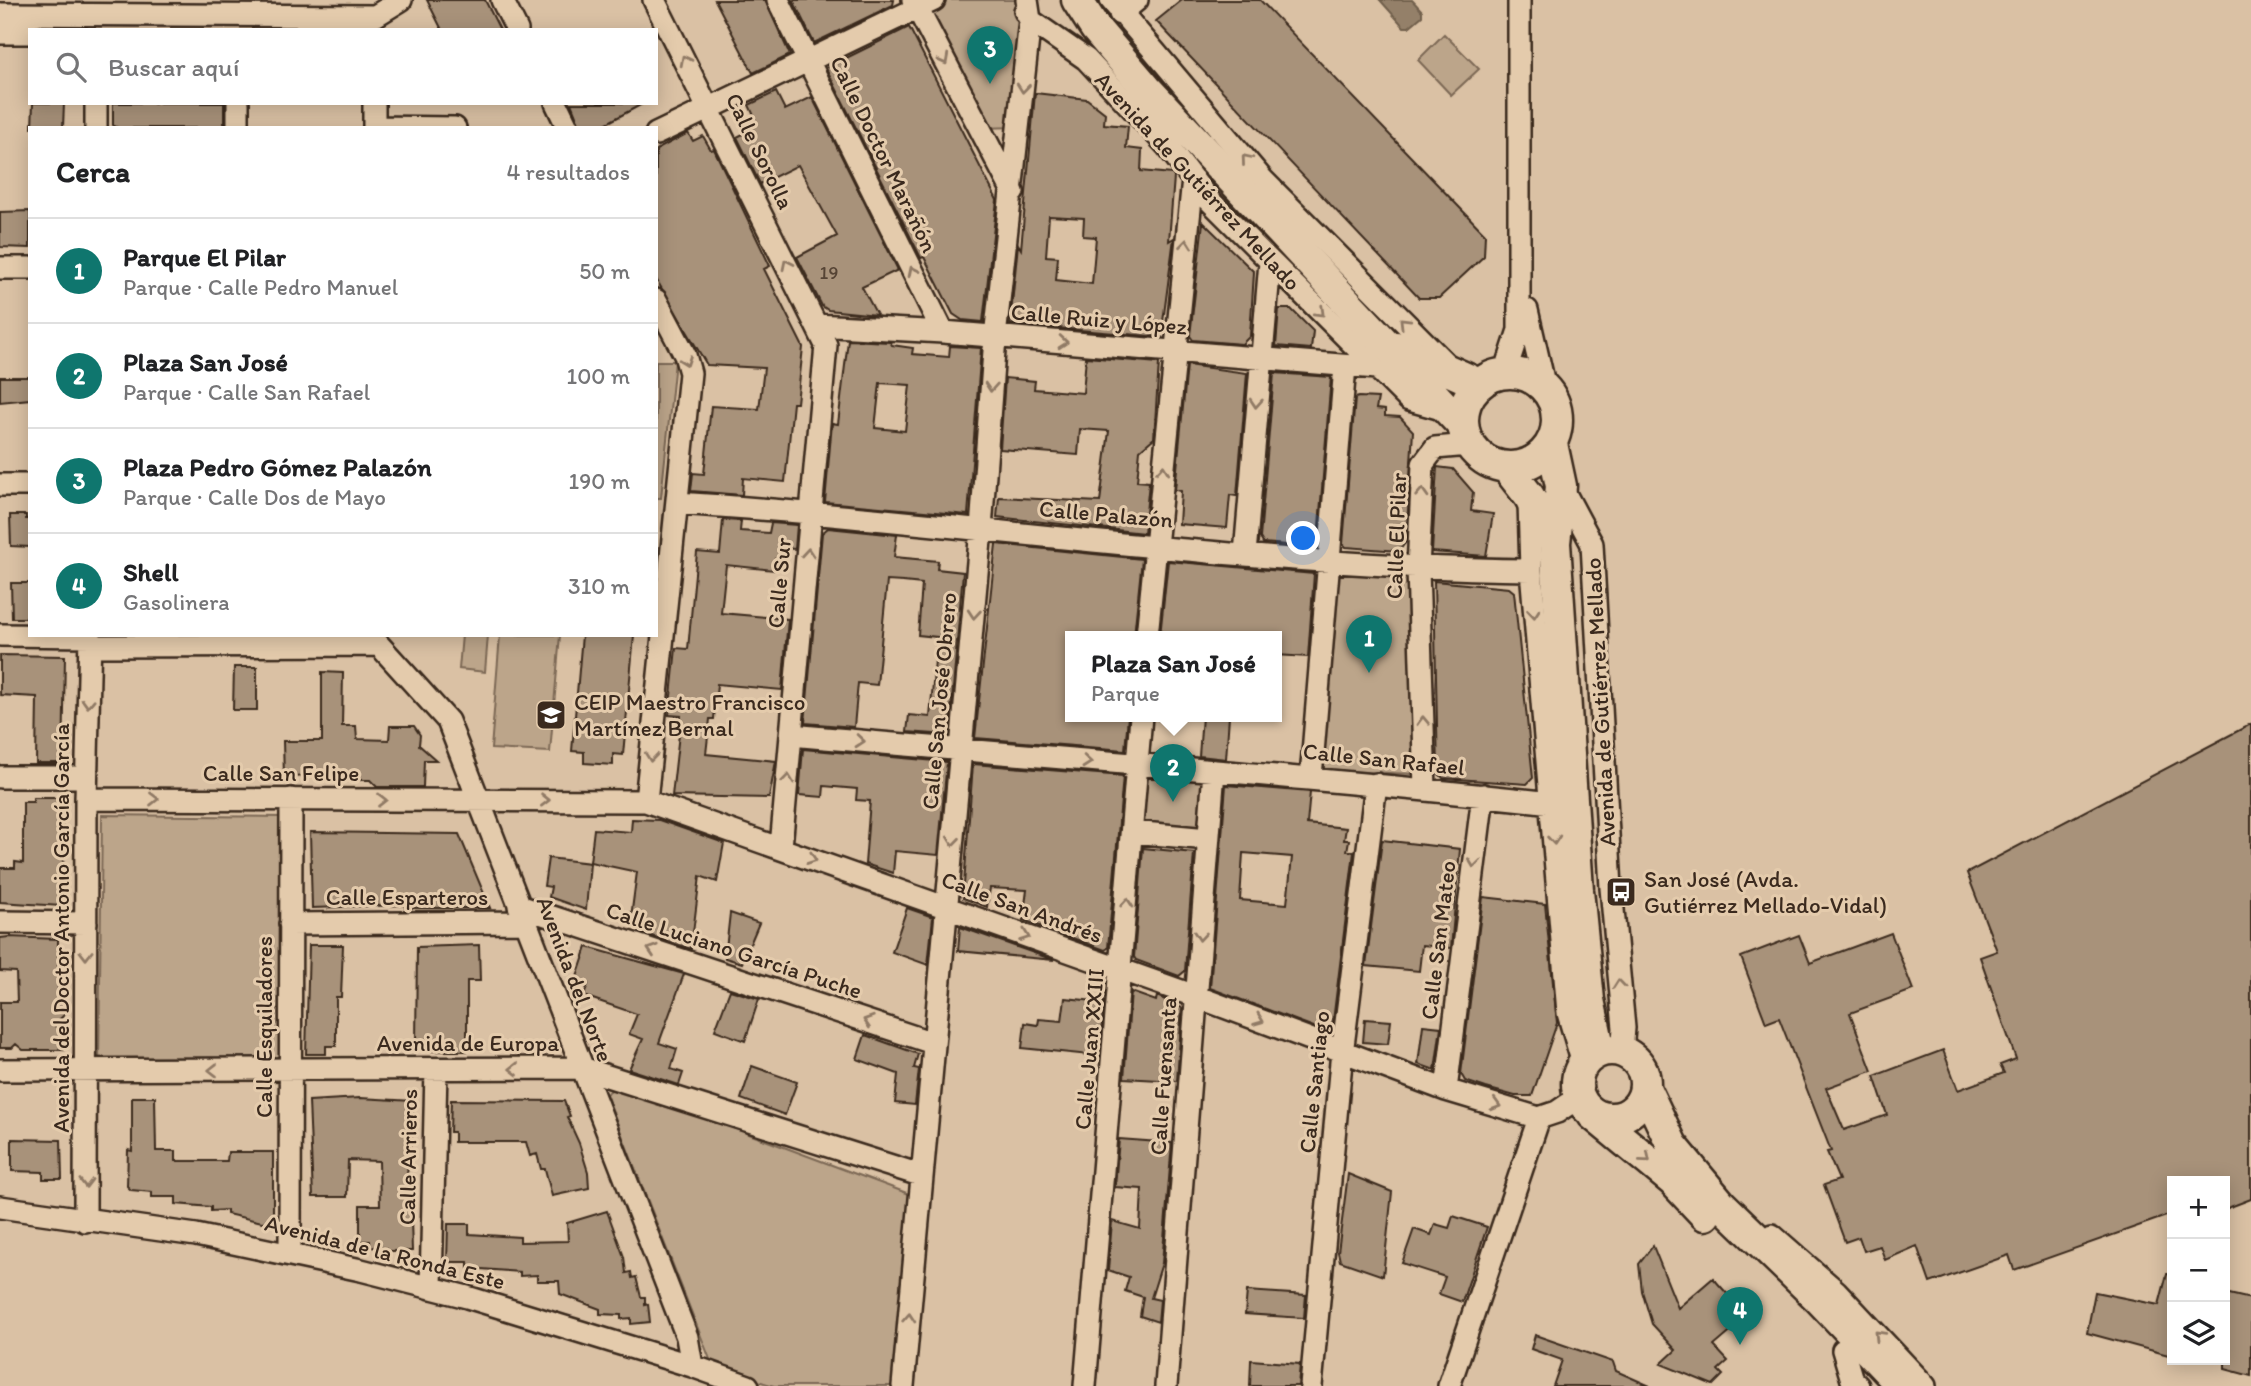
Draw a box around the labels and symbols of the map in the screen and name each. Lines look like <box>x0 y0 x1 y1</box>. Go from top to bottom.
pin: 3 <box>967 26 1013 84</box>
street label: Calle Doctor Marañón <box>824 51 944 257</box>
one-way arrow <box>936 53 950 66</box>
one-way arrow <box>679 55 693 67</box>
street label: Avenida de Gutiérrez Mellado <box>1089 66 1307 296</box>
one-way arrow <box>1016 83 1031 94</box>
street label: Calle Sorolla <box>720 88 800 214</box>
one-way arrow <box>1242 155 1254 168</box>
one-way arrow <box>1178 238 1193 249</box>
one-way arrow <box>781 259 795 271</box>
house number: 19 <box>820 261 838 284</box>
one-way arrow <box>907 266 921 278</box>
street label: Calle Ruiz y López <box>1010 297 1189 341</box>
one-way arrow <box>1311 303 1324 316</box>
one-way arrow <box>1400 318 1413 331</box>
one-way arrow <box>1058 334 1069 349</box>
one-way arrow <box>678 355 692 367</box>
one-way arrow <box>984 382 999 393</box>
one-way arrow <box>1249 398 1264 409</box>
one-way arrow <box>1155 464 1170 476</box>
street label: Calle El Pilar <box>1380 472 1412 600</box>
one-way arrow <box>1414 488 1429 499</box>
street label: Calle Palazón <box>1038 494 1174 534</box>
your location <box>1286 521 1320 555</box>
street label: Calle Sur <box>761 537 797 629</box>
one-way arrow <box>800 547 815 558</box>
street label: Avenida de Gutiérrez Mellado <box>1578 557 1622 847</box>
street label: Calle San José Obrero <box>916 591 962 811</box>
one-way arrow <box>1526 608 1541 619</box>
one-way arrow <box>967 609 982 620</box>
pin: 1 <box>1346 615 1392 673</box>
place label: CEIP Maestro Francisco Martínez Bernal <box>574 688 805 742</box>
one-way arrow <box>81 698 96 709</box>
school or university icon: CEIP Maestro Francisco Martínez Bernal <box>534 698 568 732</box>
one-way arrow <box>1415 715 1431 725</box>
street label: Avenida del Doctor Antonio García García <box>47 723 75 1133</box>
one-way arrow <box>855 733 866 748</box>
street label: Calle San Rafael <box>1302 737 1467 781</box>
pin: 2 <box>1150 744 1196 802</box>
one-way arrow <box>643 751 658 763</box>
one-way arrow <box>1081 754 1093 769</box>
street label: Calle San Felipe <box>203 759 359 787</box>
one-way arrow <box>780 773 795 784</box>
one-way arrow <box>150 791 160 807</box>
one-way arrow <box>377 792 388 808</box>
one-way arrow <box>540 792 551 808</box>
one-way arrow <box>1546 835 1561 846</box>
one-way arrow <box>946 836 961 847</box>
one-way arrow <box>805 850 817 864</box>
one-way arrow <box>1467 857 1482 869</box>
street label: Calle San Mateo <box>1414 859 1462 1021</box>
street label: Calle San Andrés <box>938 865 1106 949</box>
place label: San José (Avda. Gutiérrez Mellado-Vidal) <box>1644 865 1887 919</box>
bus stop icon: San José (Avda. Gutiérrez Mellado-Vidal) <box>1604 875 1638 909</box>
street label: Calle Esparteros <box>326 883 488 911</box>
street label: Avenida del Norte <box>531 892 619 1066</box>
street label: Calle Luciano García Puche <box>603 895 865 1005</box>
one-way arrow <box>1119 897 1134 908</box>
one-way arrow <box>1019 928 1031 942</box>
one-way arrow <box>1193 931 1208 942</box>
street label: Calle Esquiladores <box>250 936 278 1118</box>
one-way arrow <box>646 944 659 958</box>
one-way arrow <box>78 951 94 961</box>
street label: Calle Juan XXIII <box>1068 967 1110 1131</box>
one-way arrow <box>1612 978 1627 989</box>
street label: Calle Fuensanta <box>1143 996 1183 1156</box>
street label: Calle Santiago <box>1293 1009 1335 1155</box>
one-way arrow <box>1252 1012 1264 1026</box>
one-way arrow <box>862 1015 874 1030</box>
street label: Avenida de Europa <box>377 1029 559 1057</box>
one-way arrow <box>508 1061 519 1077</box>
one-way arrow <box>207 1063 218 1078</box>
street label: Calle Arrieros <box>393 1089 423 1225</box>
one-way arrow <box>1489 1096 1501 1111</box>
one-way arrow <box>1638 1150 1651 1162</box>
one-way arrow <box>78 1178 93 1189</box>
street label: Avenida de la Ronda Este <box>262 1209 508 1295</box>
pin: 4 <box>1717 1287 1763 1345</box>
one-way arrow <box>901 1312 916 1323</box>
one-way arrow <box>1874 1331 1887 1344</box>

